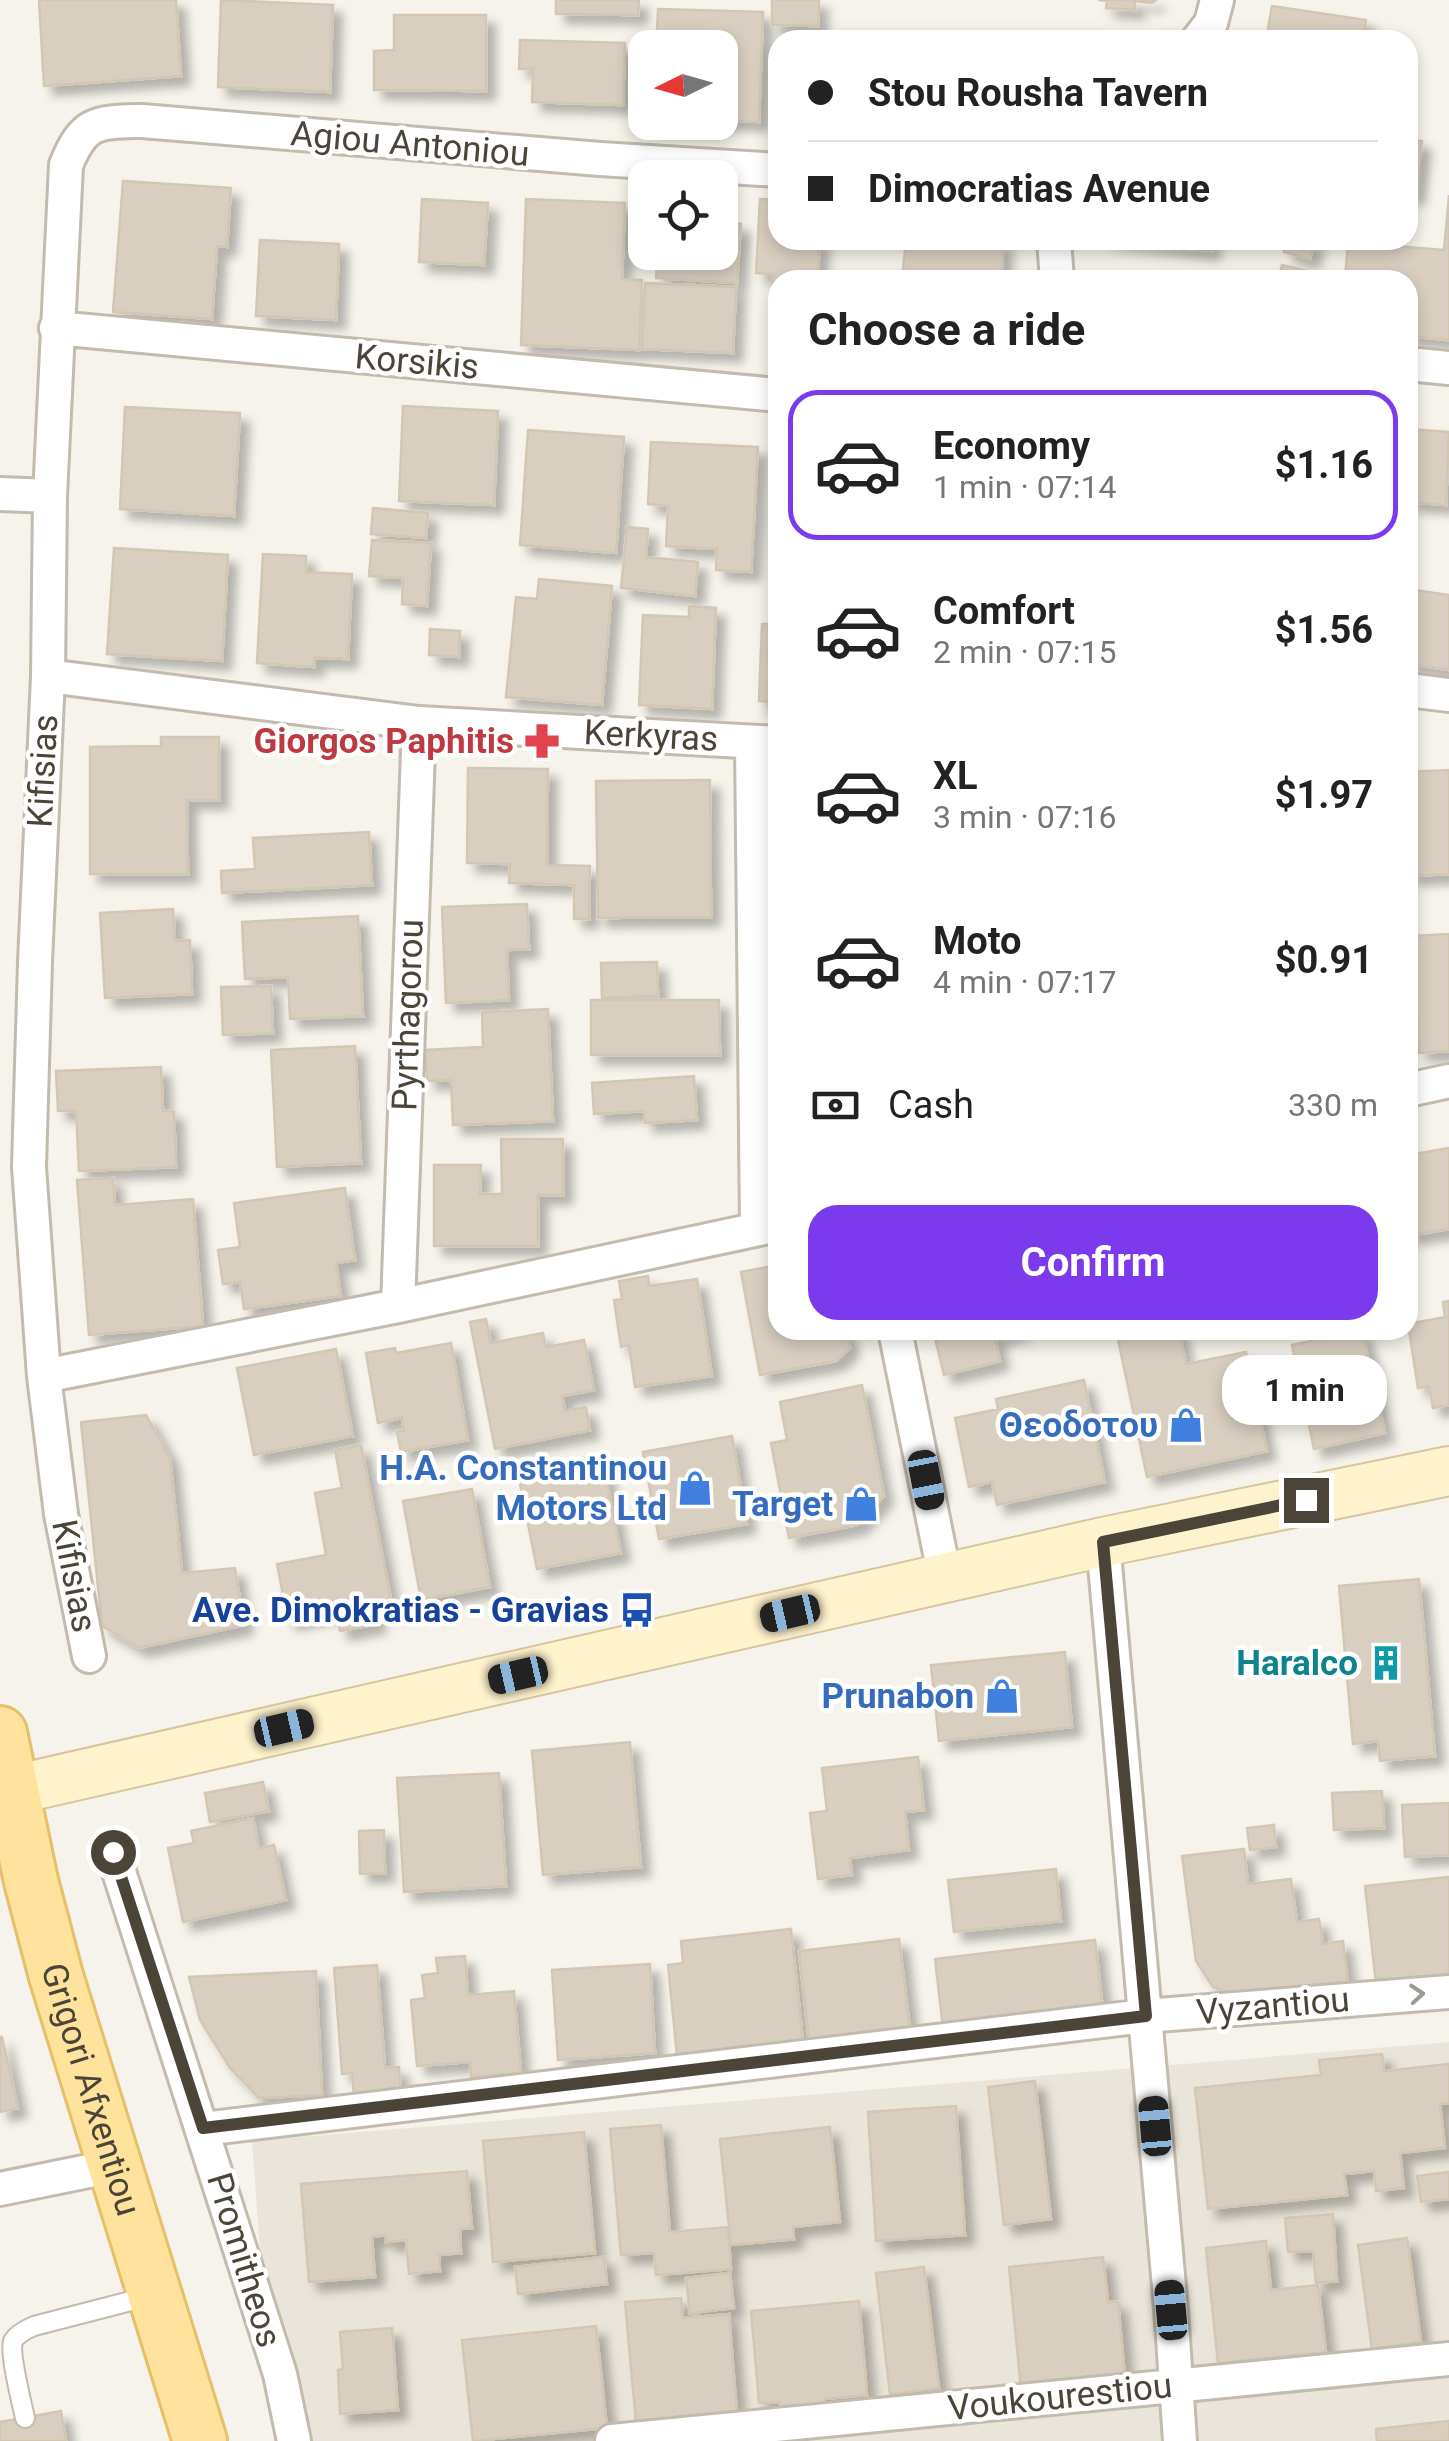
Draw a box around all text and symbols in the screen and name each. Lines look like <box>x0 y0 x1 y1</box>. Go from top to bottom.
north arrow <box>628 30 738 140</box>
map controls <box>628 30 738 270</box>
text: Stou Rousha Tavern <box>868 71 1208 115</box>
street label: Agiou Antoniou <box>289 113 531 175</box>
button: locate <box>628 160 738 270</box>
text: Dimocratias Avenue <box>868 167 1210 211</box>
text: Choose a ride <box>808 303 1085 356</box>
street label: Korsikis <box>353 336 481 388</box>
icon: car <box>813 420 903 510</box>
text: Economy <box>933 424 1090 468</box>
text: $1.16 <box>1275 443 1373 487</box>
text: 1 min · 07:14 <box>933 468 1116 506</box>
icon: car <box>813 585 903 675</box>
text: Comfort <box>933 589 1075 633</box>
text: $1.56 <box>1275 608 1373 652</box>
text: 2 min · 07:15 <box>933 633 1116 671</box>
street label: Kerkyras <box>583 712 719 760</box>
street label: Kifisias <box>20 713 66 829</box>
place label: Giorgos Paphitis <box>253 721 514 762</box>
pharmacy icon: Giorgos Paphitis <box>523 722 561 760</box>
icon: car <box>813 750 903 840</box>
text: XL <box>933 754 978 798</box>
text: $1.97 <box>1275 773 1373 817</box>
text: 3 min · 07:16 <box>933 798 1116 836</box>
icon: car <box>813 915 903 1005</box>
street label: Pyrthagorou <box>384 918 432 1112</box>
text: Moto <box>933 919 1022 963</box>
text: $0.91 <box>1275 938 1373 982</box>
text: 4 min · 07:17 <box>933 963 1116 1001</box>
icon: cash <box>808 1078 863 1133</box>
text: Cash <box>888 1083 974 1127</box>
text: 330 m <box>1288 1086 1378 1124</box>
button: Confirm <box>808 1205 1378 1320</box>
callout: 1 min <box>1224 1355 1388 1425</box>
text: 1 min <box>1264 1371 1345 1409</box>
place label: Θεοδοτου <box>999 1405 1158 1446</box>
shop icon: Θεοδοτου <box>1167 1406 1205 1444</box>
place label: H.A. Constantinou Motors Ltd <box>379 1448 667 1529</box>
car <box>906 1448 946 1512</box>
shop icon: H.A. Constantinou Motors Ltd <box>676 1469 714 1507</box>
route end <box>1284 1478 1329 1523</box>
place label: Target <box>732 1484 833 1525</box>
shop icon: Target <box>842 1485 880 1523</box>
street label: Kifisias <box>43 1516 105 1636</box>
place label: Ave. Dimokratias - Gravias <box>192 1590 609 1631</box>
bus stop icon: Ave. Dimokratias - Gravias <box>618 1591 656 1629</box>
car <box>757 1592 823 1634</box>
place label: Haralco <box>1236 1643 1358 1684</box>
building icon: Haralco <box>1367 1644 1405 1682</box>
car <box>485 1654 551 1696</box>
place label: Prunabon <box>822 1676 974 1717</box>
shop icon: Prunabon <box>983 1677 1021 1715</box>
car <box>251 1707 317 1749</box>
route start <box>91 1830 136 1875</box>
street label: Grigori Afxentiou <box>33 1959 149 2221</box>
street label: Vyzantiou <box>1195 1979 1351 2033</box>
one-way arrow <box>1409 1984 1425 2006</box>
car <box>1137 2095 1173 2157</box>
street label: Promitheos <box>198 2168 290 2352</box>
car <box>1153 2279 1189 2341</box>
street label: Voukourestiou <box>946 2365 1174 2429</box>

